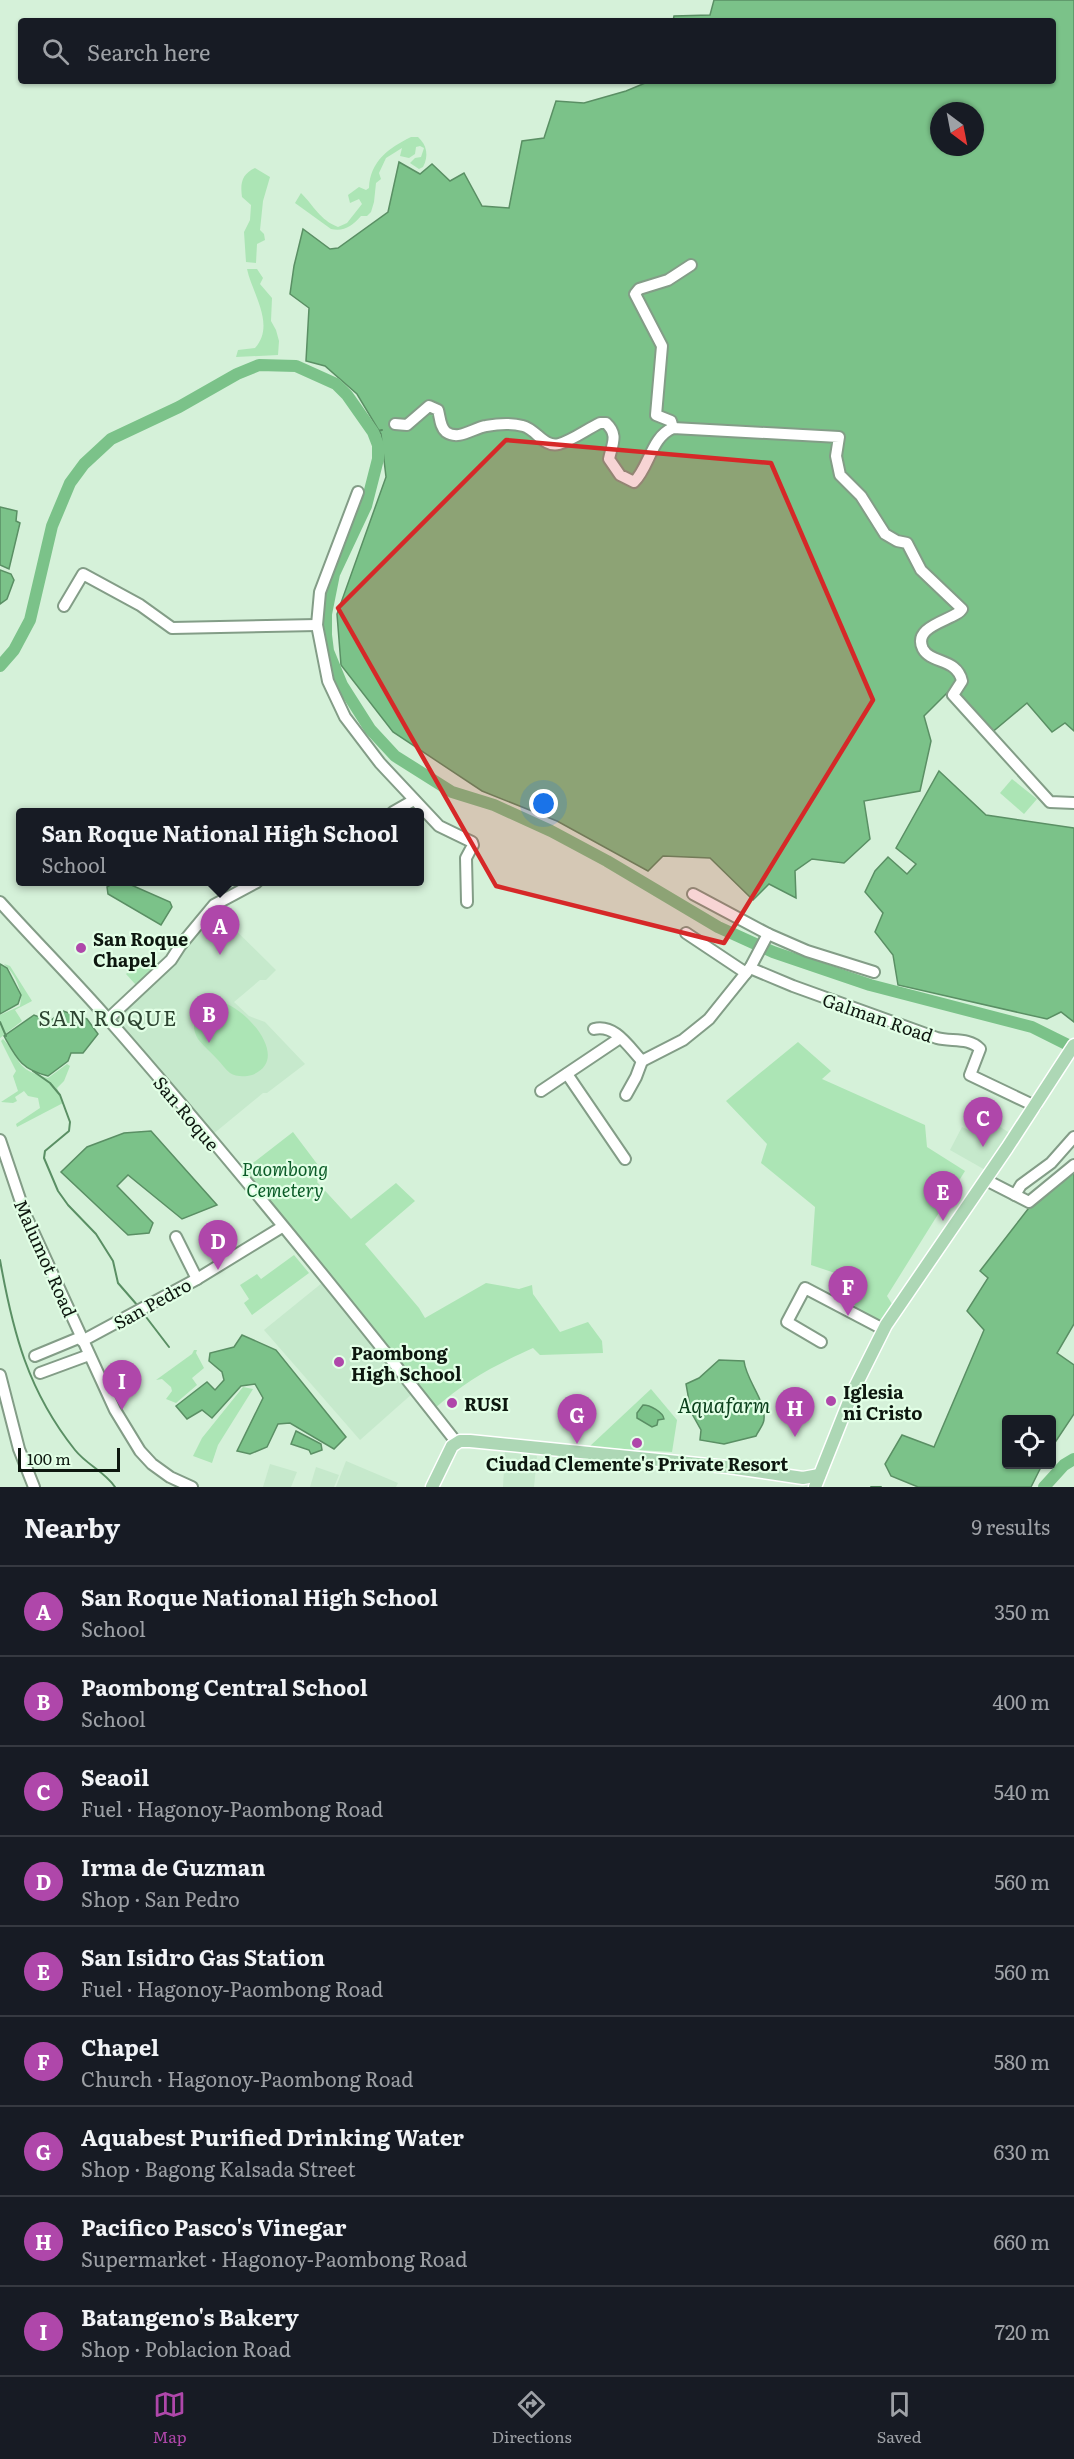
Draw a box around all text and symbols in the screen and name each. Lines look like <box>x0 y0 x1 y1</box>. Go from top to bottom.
search box <box>18 18 1056 84</box>
icon: search <box>39 35 72 68</box>
text: Search here <box>87 35 210 68</box>
north arrow <box>930 102 984 156</box>
your location <box>529 789 558 818</box>
popup <box>16 808 424 886</box>
text: San Roque National High School <box>41 816 399 849</box>
text: School <box>41 849 106 879</box>
pin: A <box>200 906 240 955</box>
place label: San Roque Chapel <box>93 925 188 973</box>
marker: San Roque Chapel <box>74 941 88 955</box>
street label: Galman Road <box>819 985 937 1049</box>
pin: B <box>190 994 228 1043</box>
district label: SAN ROQUE <box>38 1001 178 1032</box>
street label: San Roque <box>148 1070 226 1156</box>
pin: C <box>964 1098 1002 1147</box>
park label: Paombong Cemetery <box>242 1155 328 1203</box>
pin: E <box>924 1172 962 1221</box>
street label: Malumot Road <box>8 1195 84 1321</box>
pin: D <box>198 1220 238 1270</box>
pin: F <box>828 1266 868 1316</box>
street label: San Pedro <box>108 1270 196 1336</box>
place label: Paombong High School <box>351 1339 462 1387</box>
marker: Paombong High School <box>332 1355 346 1369</box>
pin: I <box>102 1360 142 1410</box>
place label: Iglesia ni Cristo <box>843 1378 923 1426</box>
pin: H <box>776 1388 814 1437</box>
water label: Aquafarm <box>678 1389 771 1419</box>
place label: RUSI <box>464 1390 509 1417</box>
pin: G <box>558 1394 596 1444</box>
marker: Iglesia ni Cristo <box>824 1394 838 1408</box>
marker: RUSI <box>445 1396 459 1410</box>
map controls <box>1002 1415 1056 1469</box>
button: locate <box>1002 1415 1056 1469</box>
marker: Ciudad Clemente's Private Resort <box>630 1436 644 1450</box>
scale bar <box>18 1445 120 1472</box>
text: 100 m <box>27 1446 71 1470</box>
place label: Ciudad Clemente's Private Resort <box>486 1450 788 1477</box>
text: Nearby <box>24 1507 120 1546</box>
text: 9 results <box>971 1511 1050 1541</box>
text: San Roque National High School <box>81 1580 438 1613</box>
text: A <box>36 1596 51 1626</box>
text: 350 m <box>994 1596 1050 1626</box>
text: School <box>81 1613 146 1643</box>
text: Paombong Central School <box>81 1670 368 1703</box>
text: B <box>37 1686 50 1716</box>
text: 400 m <box>992 1686 1050 1716</box>
text: School <box>81 1703 146 1733</box>
text: Seaoil <box>81 1760 149 1793</box>
text: C <box>36 1776 51 1806</box>
text: 540 m <box>994 1776 1050 1806</box>
text: Fuel · Hagonoy-Paombong Road <box>81 1793 383 1823</box>
text: Irma de Guzman <box>81 1850 266 1883</box>
text: D <box>36 1866 51 1896</box>
text: 560 m <box>994 1866 1050 1896</box>
text: Shop · San Pedro <box>81 1883 240 1913</box>
text: San Isidro Gas Station <box>81 1940 325 1973</box>
text: E <box>37 1956 50 1986</box>
text: 560 m <box>994 1956 1050 1986</box>
text: Fuel · Hagonoy-Paombong Road <box>81 1973 383 2003</box>
text: Chapel <box>81 2030 159 2063</box>
text: F <box>37 2046 50 2076</box>
text: 580 m <box>994 2046 1050 2076</box>
text: Church · Hagonoy-Paombong Road <box>81 2063 413 2093</box>
text: Aquabest Purified Drinking Water <box>81 2120 464 2153</box>
text: G <box>36 2136 51 2166</box>
text: 630 m <box>993 2136 1050 2166</box>
text: Shop · Bagong Kalsada Street <box>81 2153 355 2183</box>
text: Pacifico Pasco's Vinegar <box>81 2210 347 2243</box>
text: H <box>35 2226 52 2256</box>
text: 660 m <box>994 2226 1050 2256</box>
text: Supermarket · Hagonoy-Paombong Road <box>81 2243 467 2273</box>
text: Batangeno's Bakery <box>81 2300 299 2333</box>
text: I <box>39 2316 48 2346</box>
text: 720 m <box>995 2316 1050 2346</box>
text: Shop · Poblacion Road <box>81 2333 291 2363</box>
tab: Map <box>153 2388 187 2448</box>
tab: Directions <box>492 2388 572 2448</box>
tab: Saved <box>877 2388 921 2448</box>

